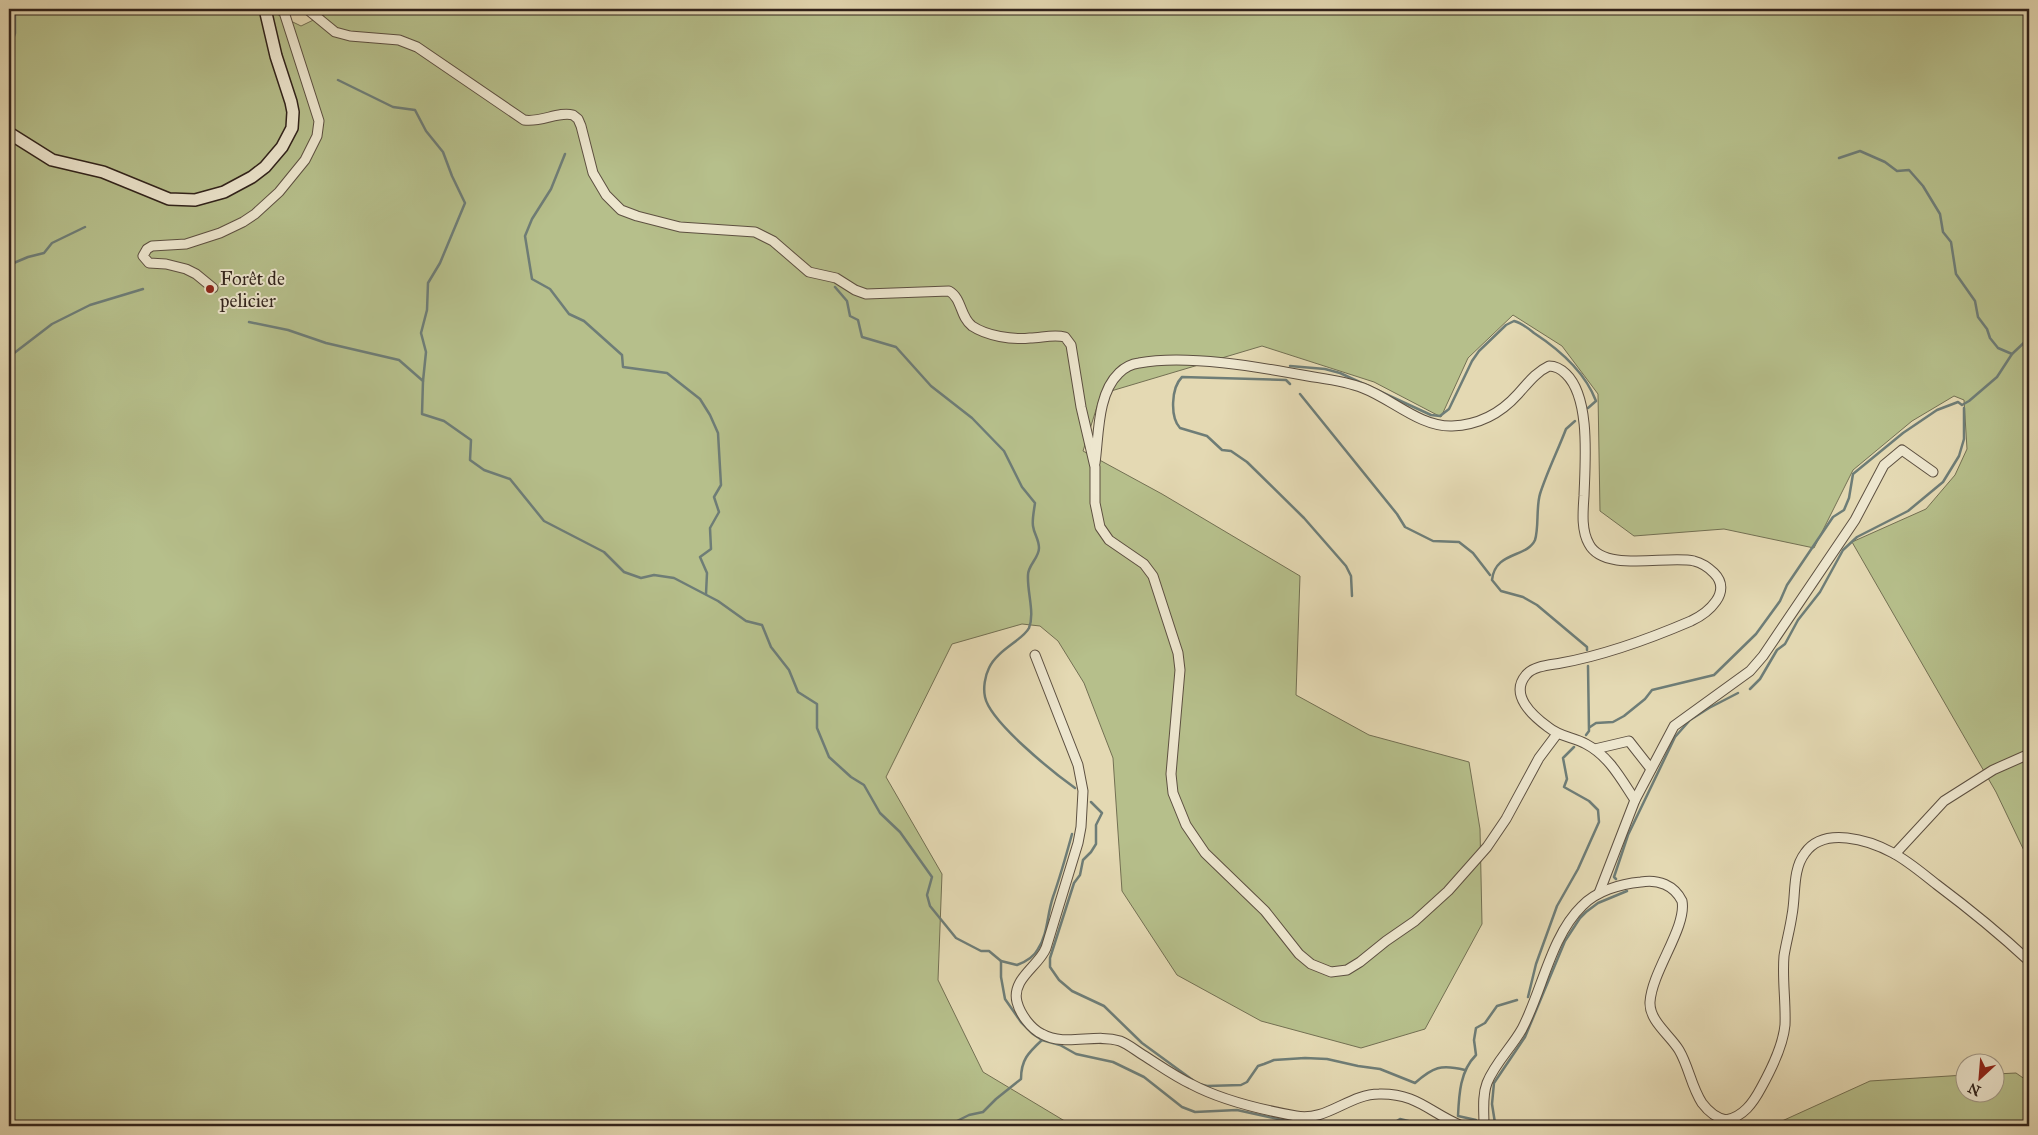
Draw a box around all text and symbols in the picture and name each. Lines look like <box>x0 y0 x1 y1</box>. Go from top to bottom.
place label: Forêt de pelicier <box>219 267 285 312</box>
marker: Forêt de pelicier <box>204 283 216 295</box>
north arrow <box>1956 1052 2006 1102</box>
text: N <box>1965 1079 1984 1099</box>

